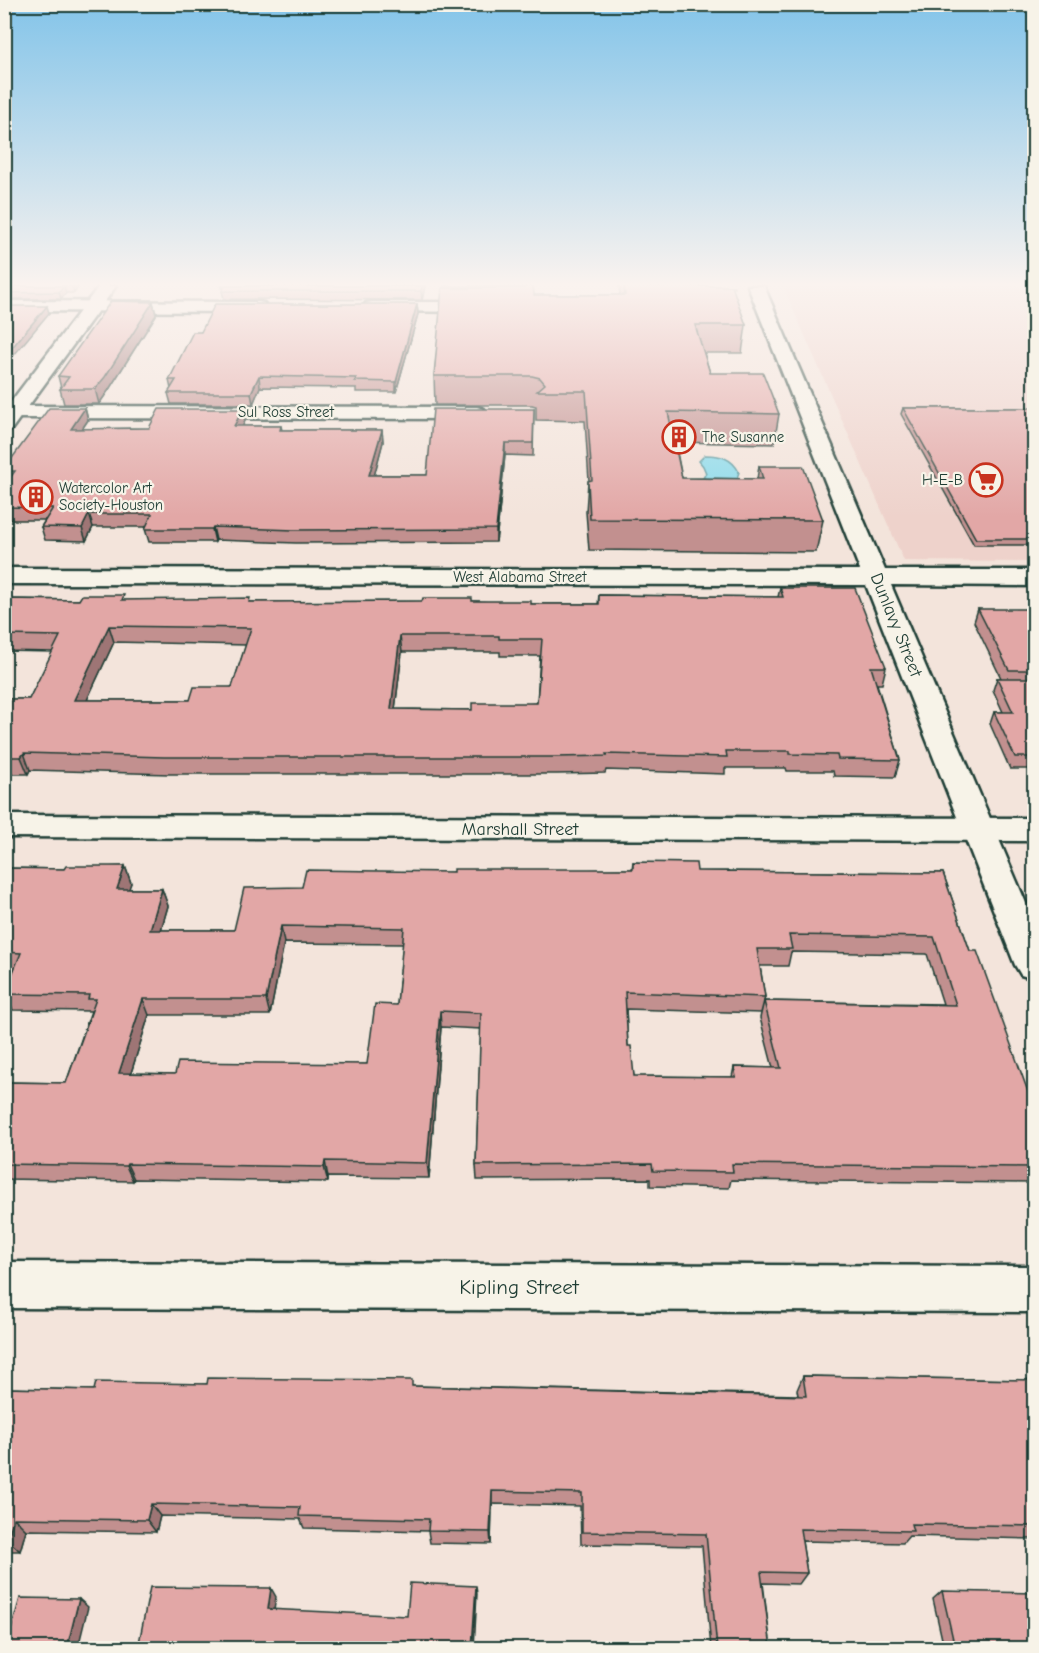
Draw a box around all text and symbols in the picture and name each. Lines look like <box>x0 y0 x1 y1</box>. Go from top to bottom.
street label: Sul Ross Street <box>238 403 335 421</box>
building icon: The Susanne <box>661 419 697 455</box>
place label: The Susanne <box>702 428 785 446</box>
supermarket icon: H-E-B <box>968 462 1004 498</box>
place label: H-E-B <box>922 471 963 489</box>
building icon: Watercolor Art Society-Houston <box>18 479 54 515</box>
place label: Watercolor Art Society-Houston <box>59 479 163 514</box>
street label: West Alabama Street <box>453 568 587 586</box>
street label: Dunlavy Street <box>866 570 927 681</box>
street label: Marshall Street <box>462 819 579 840</box>
street label: Kipling Street <box>459 1275 580 1299</box>

